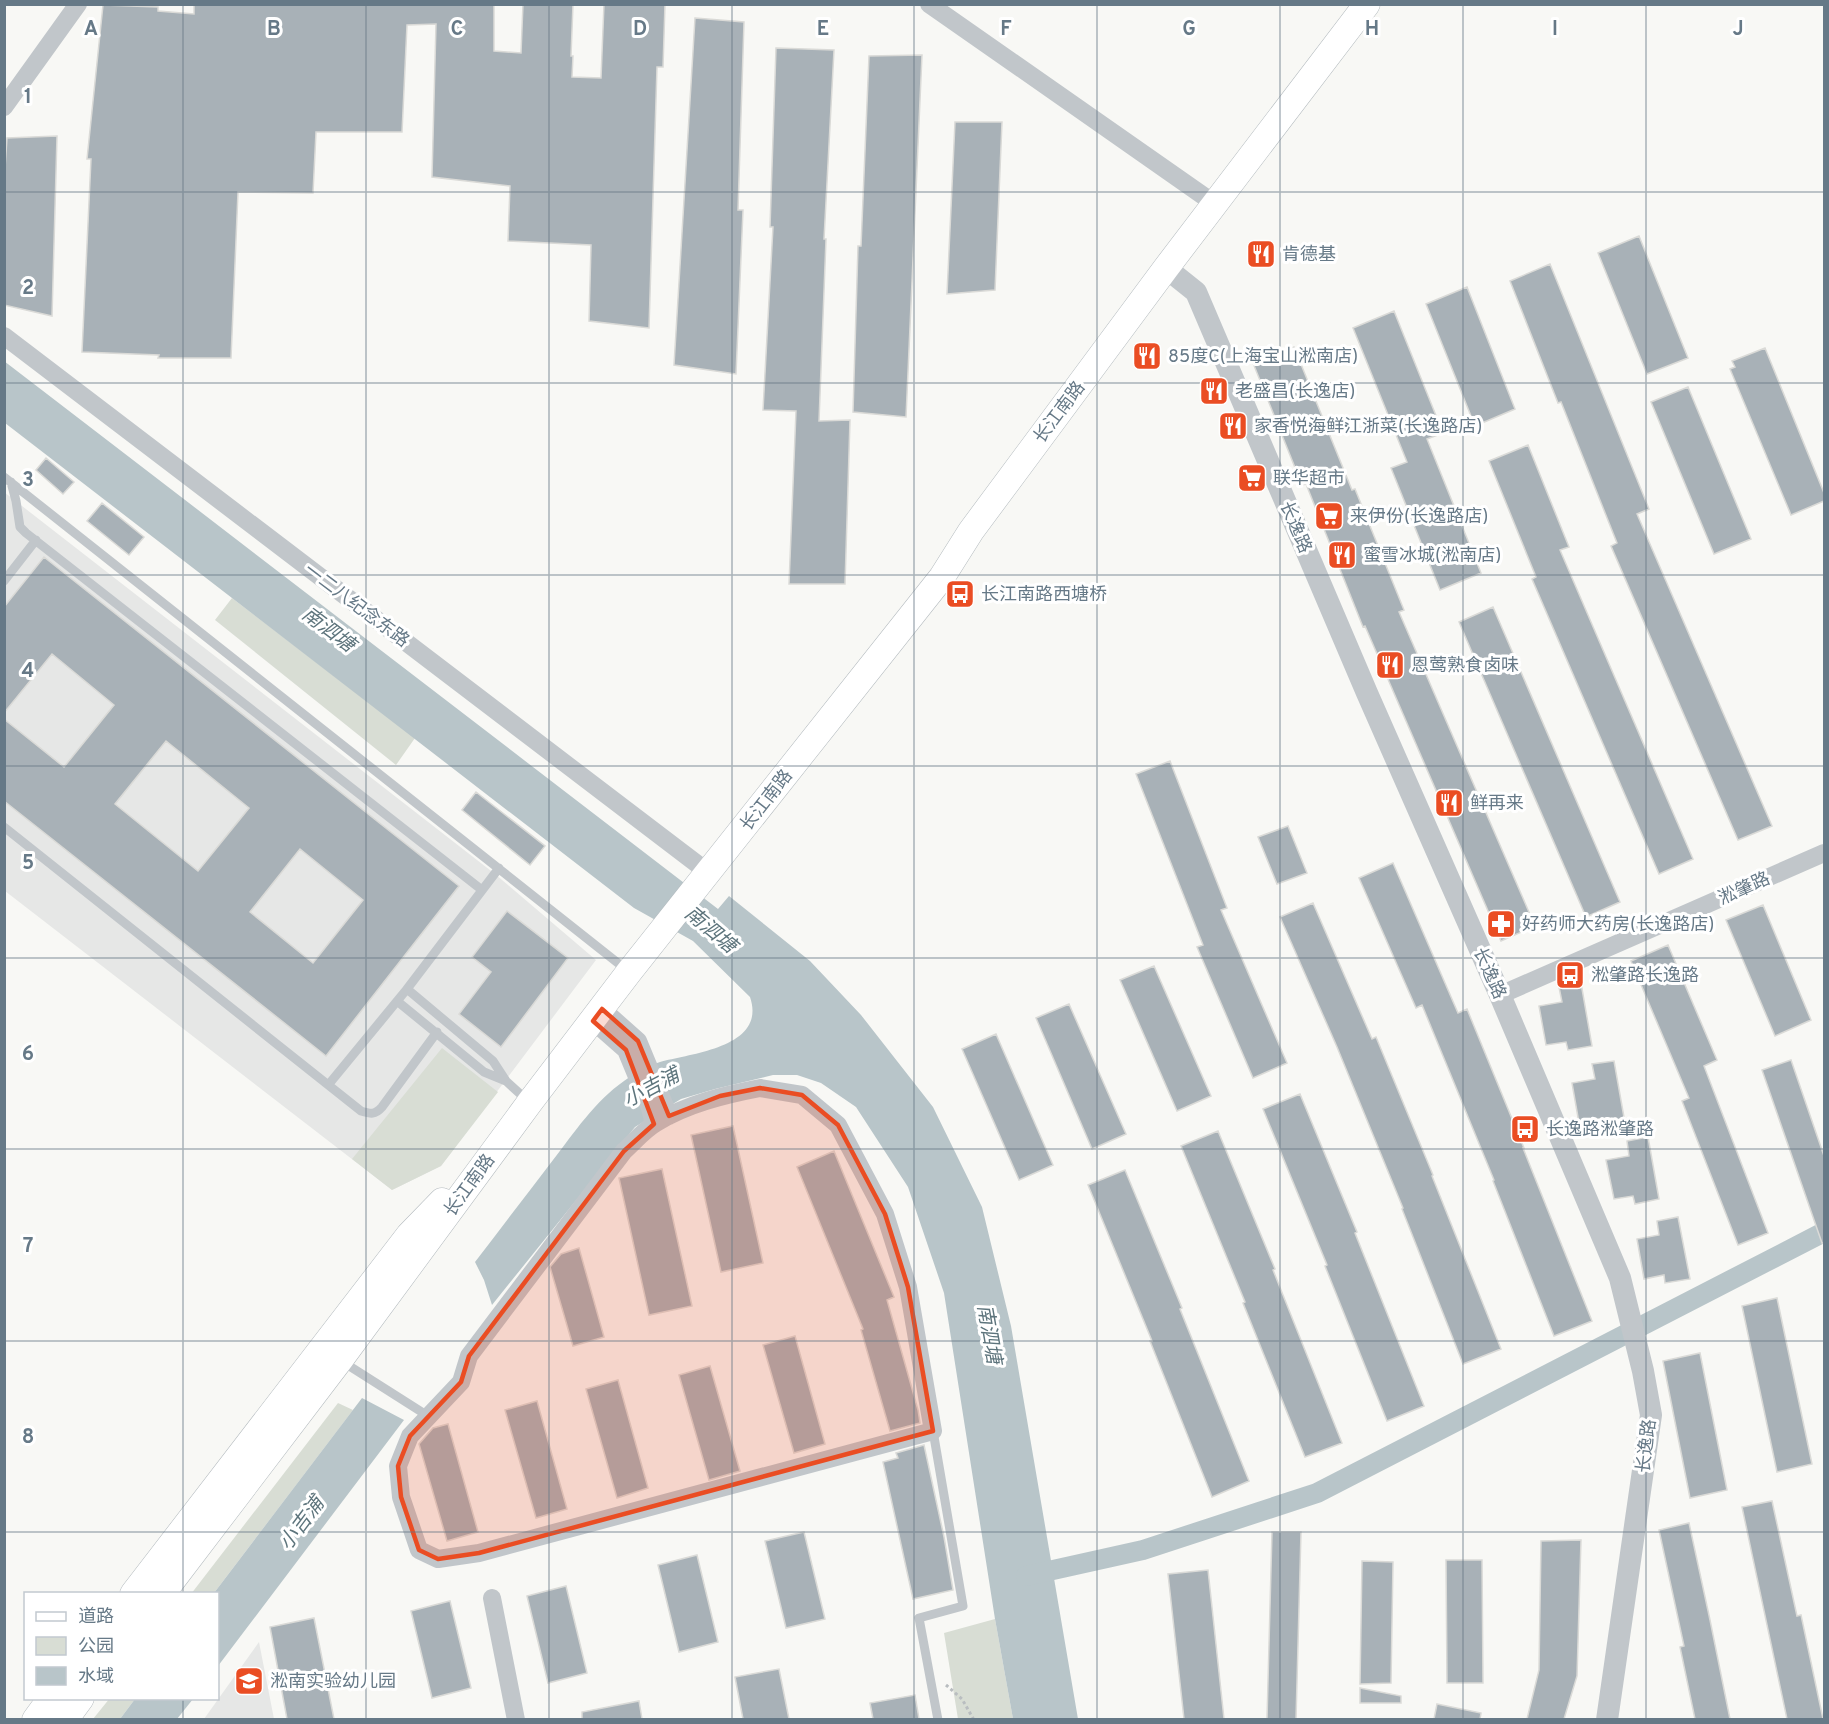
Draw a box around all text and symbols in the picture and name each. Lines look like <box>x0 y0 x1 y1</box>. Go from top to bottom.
text: A <box>84 17 98 43</box>
text: B <box>267 17 281 43</box>
text: C <box>451 17 463 43</box>
text: D <box>633 17 647 43</box>
text: E <box>817 17 829 43</box>
text: F <box>1000 17 1012 43</box>
text: G <box>1182 17 1196 43</box>
text: H <box>1365 17 1379 43</box>
text: I <box>1552 17 1558 43</box>
text: J <box>1732 17 1744 43</box>
text: 1 <box>24 85 32 111</box>
restaurant icon: 肯德基 <box>1245 238 1277 270</box>
place label: 肯德基 <box>1282 244 1336 267</box>
text: 2 <box>22 276 34 302</box>
restaurant icon: 85度C(上海宝山淞南店) <box>1131 340 1163 372</box>
place label: 85度C(上海宝山淞南店) <box>1168 346 1358 369</box>
restaurant icon: 老盛昌(长逸店) <box>1198 375 1230 407</box>
street label: 长江南路 <box>1029 377 1091 449</box>
place label: 老盛昌(长逸店) <box>1235 381 1355 404</box>
restaurant icon: 家香悦·海鲜·江浙菜(长逸路店) <box>1217 410 1249 442</box>
place label: 家香悦·海鲜·江浙菜(长逸路店) <box>1254 416 1482 439</box>
supermarket icon: 联华超市 <box>1236 462 1268 494</box>
text: 3 <box>22 468 34 494</box>
place label: 联华超市 <box>1273 468 1345 491</box>
street label: 长逸路 <box>1273 498 1316 557</box>
supermarket icon: 来伊份(长逸路店) <box>1313 500 1345 532</box>
place label: 来伊份(长逸路店) <box>1350 506 1488 529</box>
restaurant icon: 蜜雪冰城(淞南店) <box>1326 539 1358 571</box>
place label: 蜜雪冰城(淞南店) <box>1363 545 1501 568</box>
street label: 一二八纪念东路 <box>299 559 413 653</box>
bus stop icon: 长江南路西塘桥 <box>944 578 976 610</box>
place label: 长江南路西塘桥 <box>981 584 1107 607</box>
water label: 南泗塘 <box>296 602 362 661</box>
restaurant icon: 恩莺熟食卤味 <box>1374 649 1406 681</box>
place label: 恩莺熟食卤味 <box>1411 655 1519 678</box>
text: 4 <box>22 659 34 685</box>
street label: 长江南路 <box>736 765 798 836</box>
restaurant icon: 鲜再来 <box>1433 787 1465 819</box>
place label: 鲜再来 <box>1470 793 1524 816</box>
text: 5 <box>22 851 34 877</box>
street label: 淞肇路 <box>1715 868 1774 911</box>
water label: 南泗塘 <box>678 901 743 962</box>
pharmacy icon: 好药师大药房(长逸路店) <box>1485 908 1517 940</box>
place label: 好药师大药房(长逸路店) <box>1522 914 1714 937</box>
street label: 长逸路 <box>1467 944 1510 1003</box>
bus stop icon: 淞肇路长逸路 <box>1554 959 1586 991</box>
place label: 淞肇路长逸路 <box>1591 965 1699 988</box>
text: 6 <box>22 1042 34 1068</box>
water label: 小吉浦 <box>619 1062 687 1114</box>
bus stop icon: 长逸路淞肇路 <box>1509 1113 1541 1145</box>
place label: 长逸路淞肇路 <box>1546 1119 1654 1142</box>
street label: 长江南路 <box>440 1150 501 1222</box>
text: 7 <box>23 1234 33 1260</box>
water label: 南泗塘 <box>970 1303 1007 1369</box>
street label: 长逸路 <box>1633 1418 1662 1474</box>
text: 8 <box>22 1425 34 1451</box>
water label: 小吉浦 <box>274 1490 333 1556</box>
legend <box>24 1592 219 1700</box>
text: 道路 <box>78 1606 114 1629</box>
text: 公园 <box>78 1636 114 1659</box>
school or university icon: 淞南实验幼儿园 <box>233 1665 265 1697</box>
text: 水域 <box>78 1666 114 1689</box>
place label: 淞南实验幼儿园 <box>270 1671 396 1694</box>

